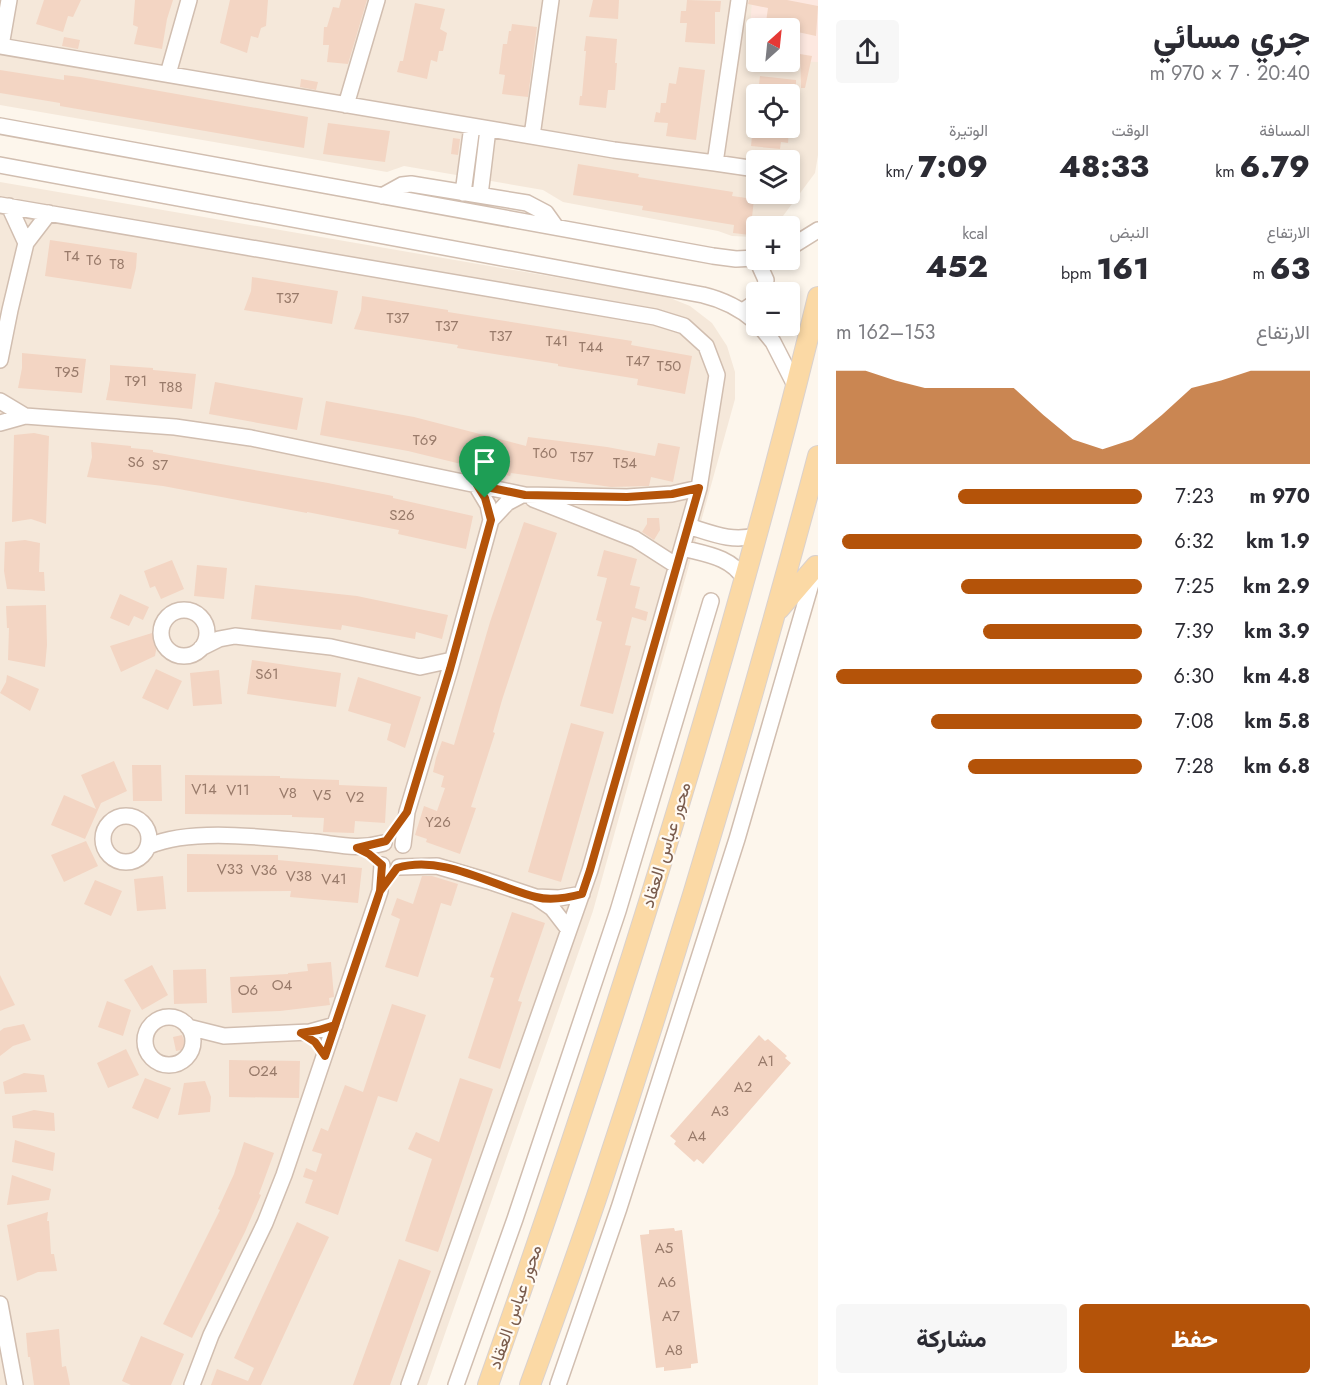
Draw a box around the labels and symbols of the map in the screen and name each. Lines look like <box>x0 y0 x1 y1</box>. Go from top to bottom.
north arrow <box>746 18 800 72</box>
house number: T4 <box>64 245 80 267</box>
house number: T6 <box>86 249 102 271</box>
house number: T8 <box>109 253 125 275</box>
house number: T37 <box>277 287 300 309</box>
house number: T37 <box>387 307 410 329</box>
house number: T37 <box>436 315 459 337</box>
house number: T37 <box>490 325 513 347</box>
house number: T41 <box>546 330 568 352</box>
house number: T44 <box>579 336 603 358</box>
house number: T47 <box>626 350 650 372</box>
house number: T50 <box>657 355 681 377</box>
house number: T95 <box>55 361 79 383</box>
house number: T91 <box>125 370 147 392</box>
house number: T88 <box>159 376 183 398</box>
house number: T69 <box>413 429 437 451</box>
pin <box>459 436 510 498</box>
house number: T60 <box>533 442 557 464</box>
house number: T57 <box>570 446 594 468</box>
house number: S6 <box>128 451 144 473</box>
house number: T54 <box>613 452 637 474</box>
house number: S7 <box>152 454 168 476</box>
house number: S26 <box>389 504 415 526</box>
house number: S61 <box>255 663 279 685</box>
house number: V14 <box>191 778 217 800</box>
house number: V11 <box>226 779 250 801</box>
street label: محور عباس العقاد <box>635 779 697 911</box>
house number: V8 <box>279 782 297 804</box>
house number: V5 <box>313 784 331 806</box>
house number: V2 <box>346 786 364 808</box>
house number: Y26 <box>425 811 451 833</box>
house number: V33 <box>217 858 243 880</box>
house number: V36 <box>251 859 277 881</box>
house number: V38 <box>286 865 312 887</box>
house number: V41 <box>321 868 347 890</box>
house number: O4 <box>272 974 293 996</box>
house number: O6 <box>238 979 258 1001</box>
house number: A1 <box>758 1050 774 1072</box>
house number: O24 <box>248 1060 278 1082</box>
house number: A2 <box>734 1076 752 1098</box>
house number: A3 <box>711 1100 729 1122</box>
house number: A4 <box>688 1125 707 1147</box>
house number: A5 <box>655 1237 673 1259</box>
street label: محور عباس العقاد <box>481 1241 549 1373</box>
house number: A6 <box>658 1271 676 1293</box>
house number: A7 <box>662 1305 680 1327</box>
house number: A8 <box>665 1339 683 1361</box>

